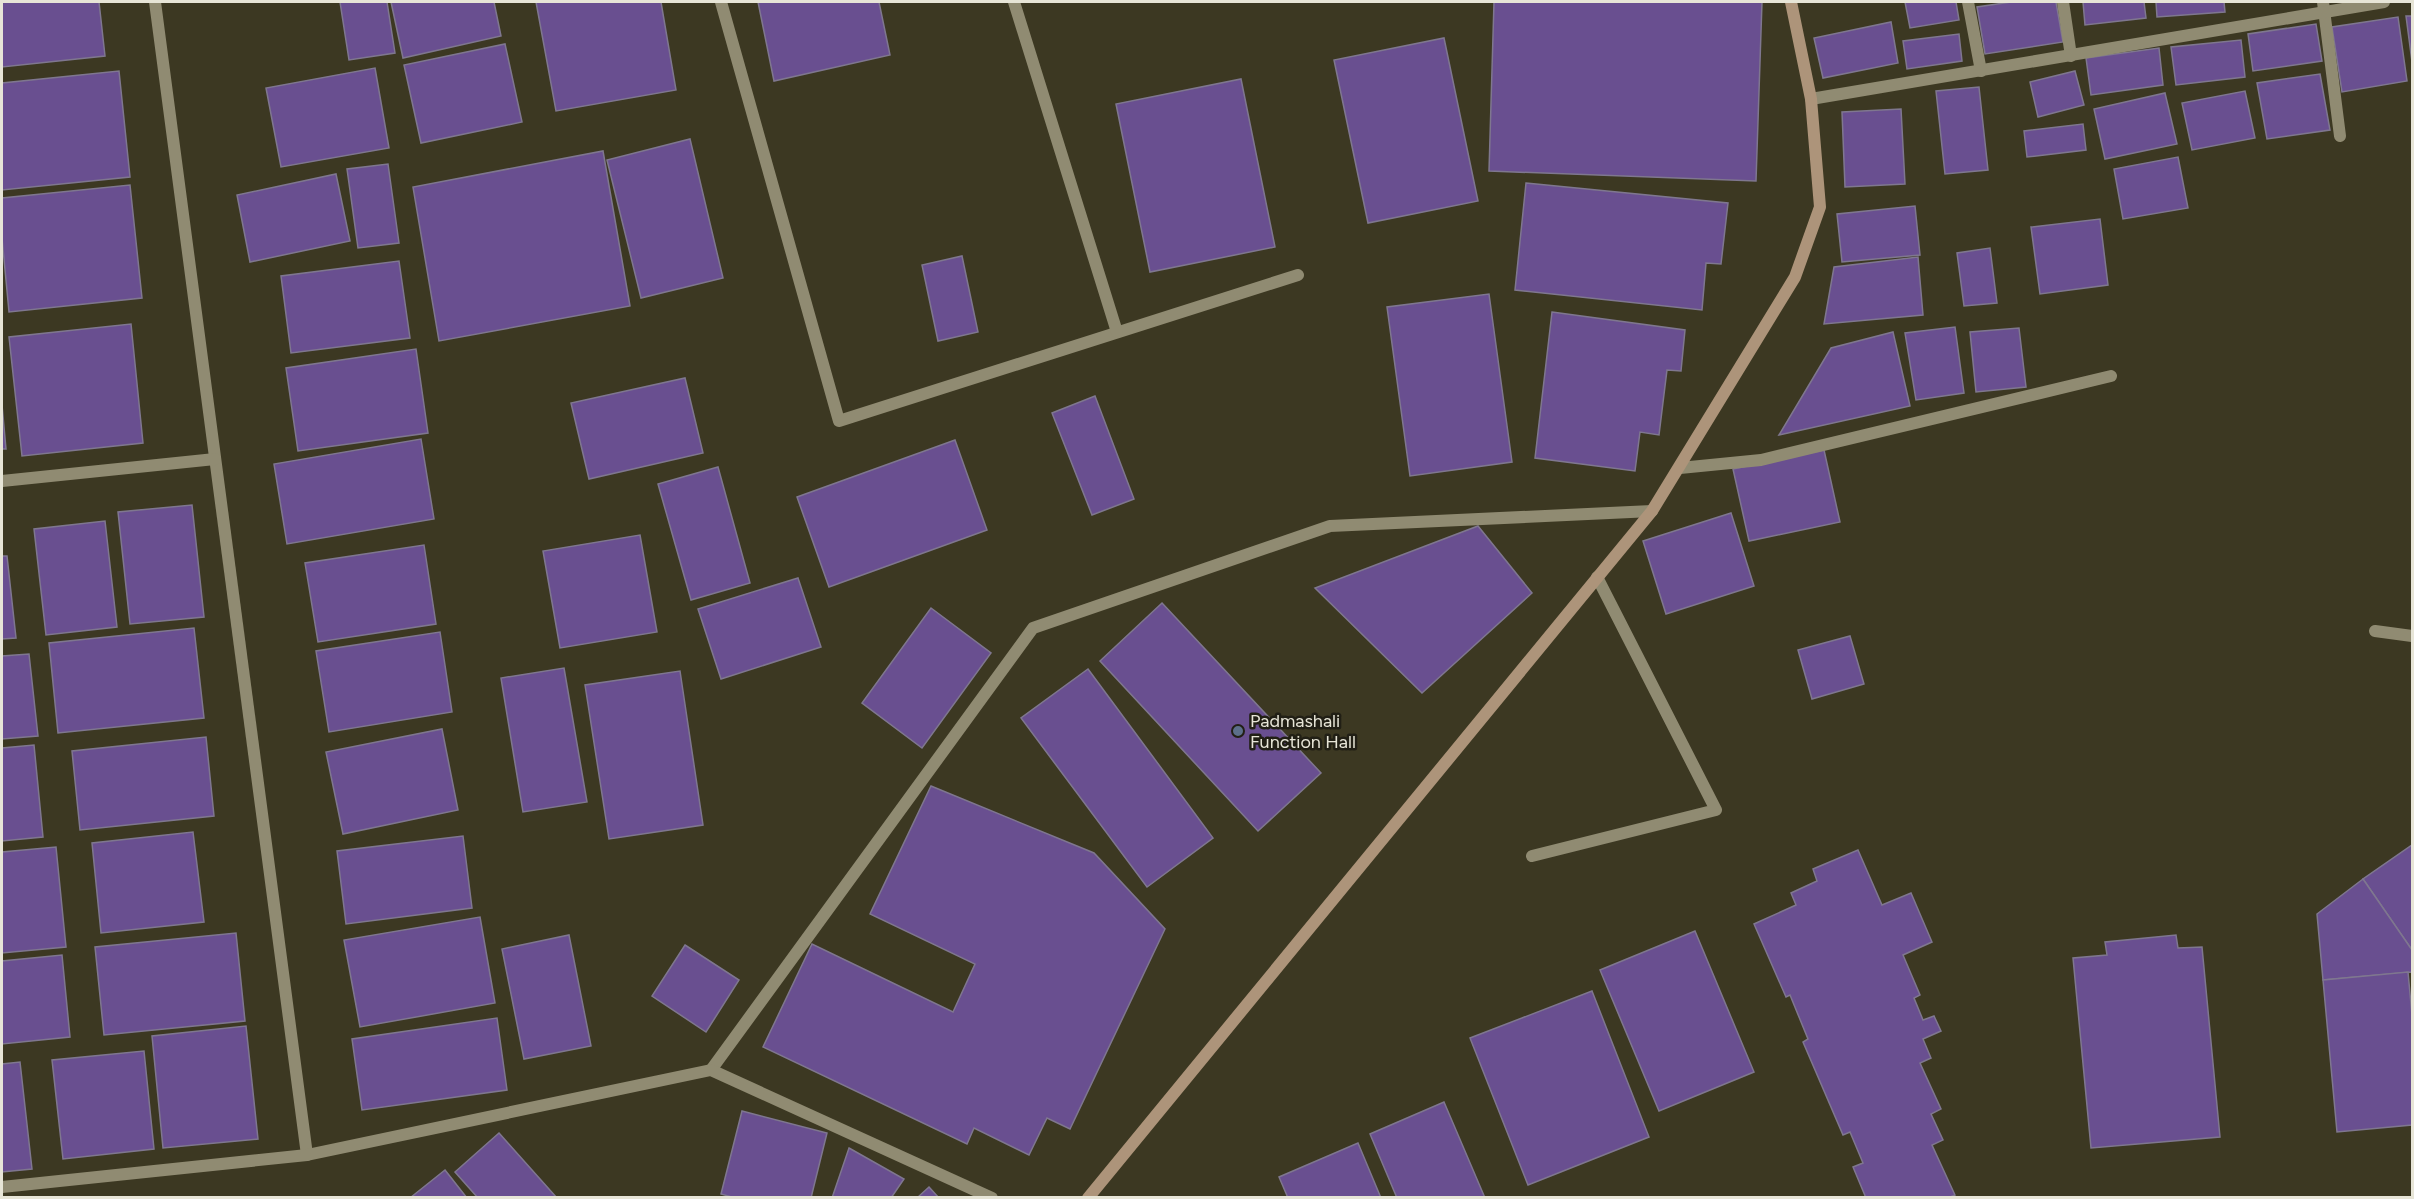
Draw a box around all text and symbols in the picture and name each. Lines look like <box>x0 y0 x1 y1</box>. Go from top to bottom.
place label: Padmashali Function Hall <box>1250 710 1356 753</box>
marker: Padmashali Function Hall <box>1231 724 1245 738</box>

